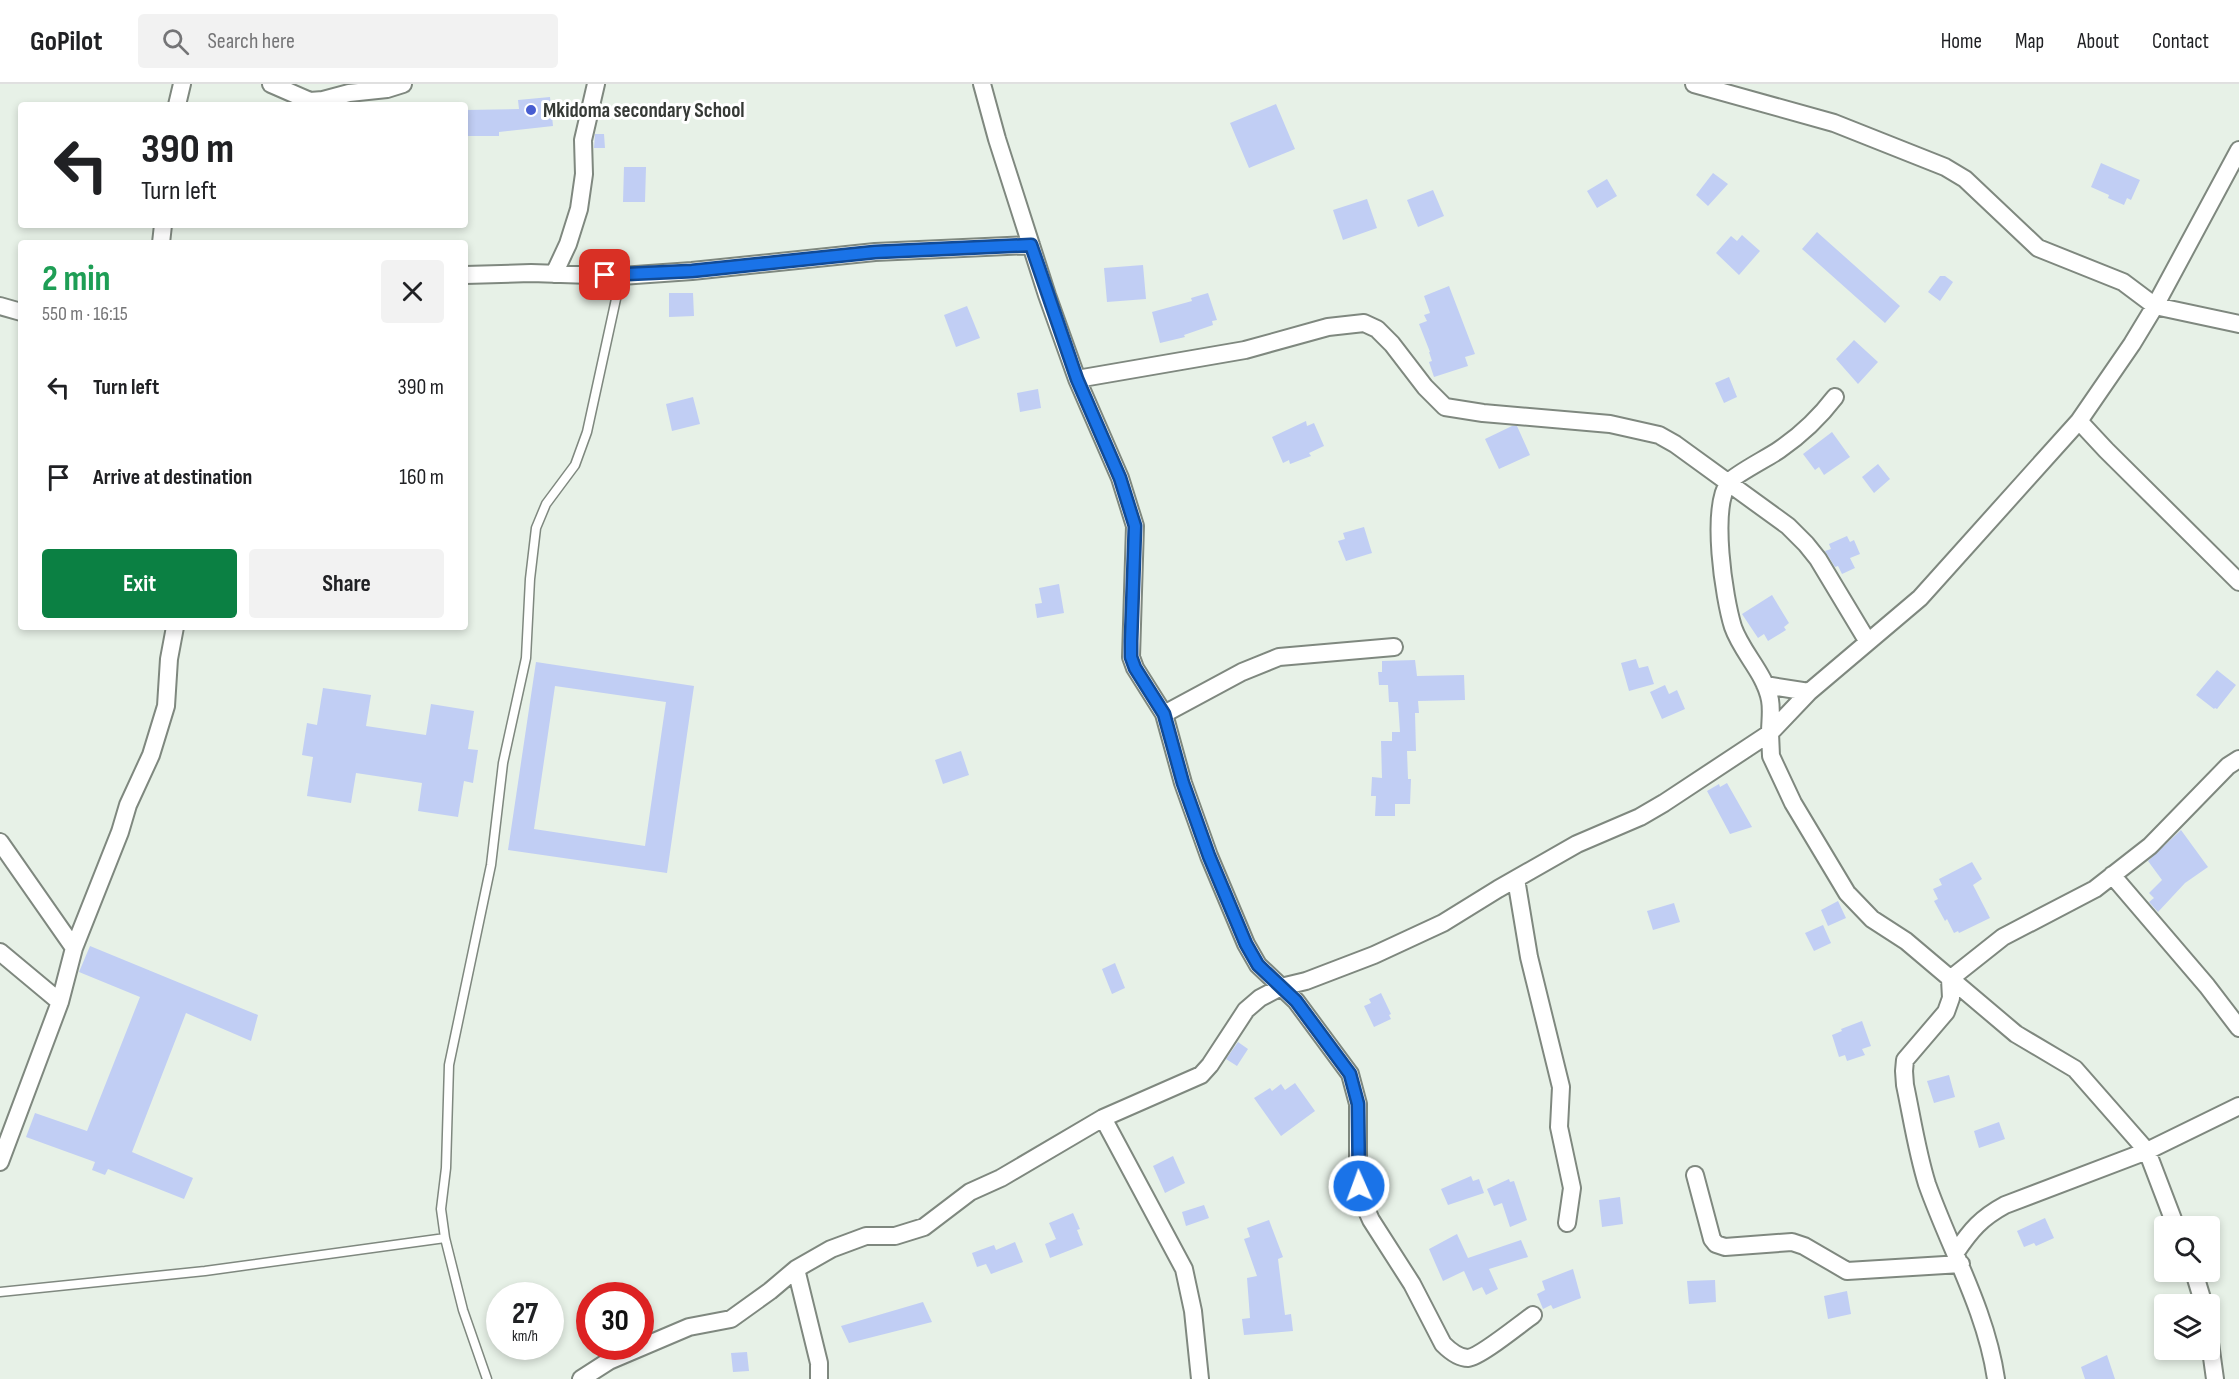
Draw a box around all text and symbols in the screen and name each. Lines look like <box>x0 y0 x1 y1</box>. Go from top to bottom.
search box <box>138 14 558 68</box>
text: GoPilot <box>30 25 102 58</box>
icon: search <box>159 25 192 58</box>
text: Search here <box>207 28 295 55</box>
text: Home <box>1941 29 1982 54</box>
text: Map <box>2015 29 2044 54</box>
text: About <box>2077 29 2119 54</box>
text: Contact <box>2152 29 2209 54</box>
place label: Mkidoma secondary School <box>543 98 745 123</box>
marker: Mkidoma secondary School <box>524 103 538 117</box>
text: 390 m <box>141 124 234 175</box>
icon: left <box>42 126 120 204</box>
text: Turn left <box>141 175 217 207</box>
pin <box>579 249 630 300</box>
text: 2 min <box>42 258 111 301</box>
icon: arrive <box>588 258 621 291</box>
button: close <box>381 260 444 323</box>
text: 550 m · 16:15 <box>42 302 128 326</box>
icon: left <box>42 371 75 404</box>
text: Turn left <box>93 374 159 401</box>
text: 390 m <box>398 374 444 401</box>
icon: arrive <box>42 461 75 494</box>
text: Arrive at destination <box>93 464 252 491</box>
text: 160 m <box>399 464 444 491</box>
button: Exit <box>42 549 237 618</box>
button: Share <box>249 549 444 618</box>
position arrow <box>1327 1154 1391 1218</box>
map controls <box>2154 1216 2220 1360</box>
button: search <box>2154 1216 2220 1282</box>
speed limit sign: 30 <box>576 1282 654 1360</box>
button: layers <box>2154 1294 2220 1360</box>
text: 27 <box>512 1296 538 1332</box>
text: km/h <box>512 1327 538 1346</box>

